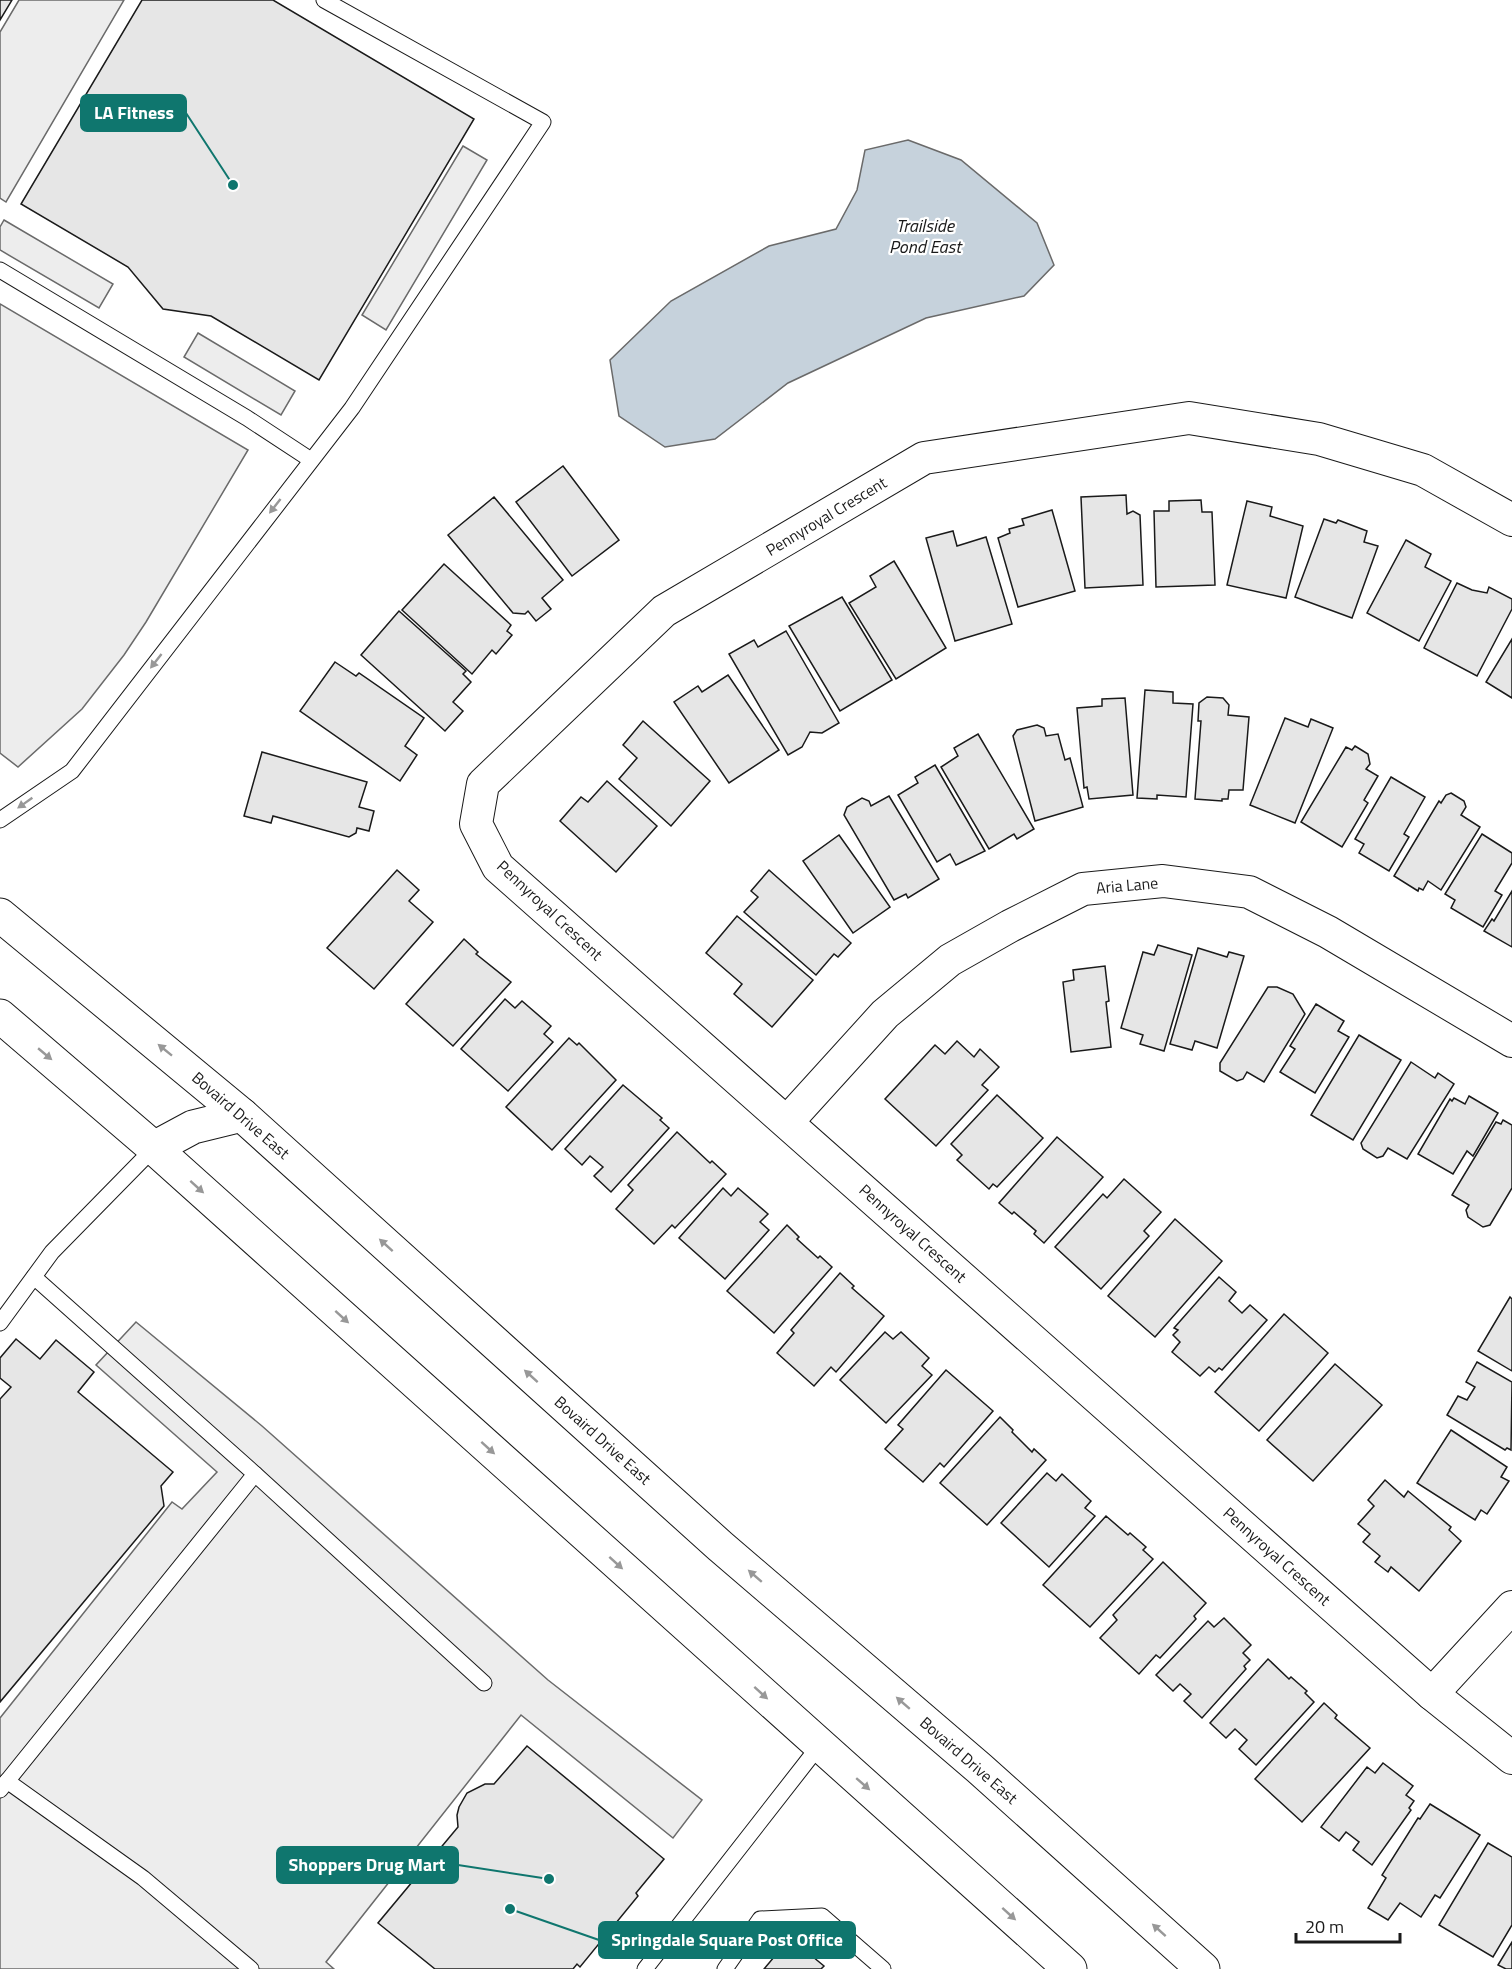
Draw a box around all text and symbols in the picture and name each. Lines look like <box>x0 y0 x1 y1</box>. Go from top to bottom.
callout: LA Fitness <box>81 95 186 131</box>
text: LA Fitness <box>94 99 174 126</box>
water label: Trailside Pond East <box>889 212 963 260</box>
street label: Pennyroyal Crescent <box>761 470 891 562</box>
one-way arrow <box>270 499 282 514</box>
one-way arrow <box>150 653 163 669</box>
one-way arrow <box>18 797 34 809</box>
street label: Pennyroyal Crescent <box>492 854 609 966</box>
street label: Aria Lane <box>1095 870 1159 900</box>
one-way arrow <box>157 1043 173 1056</box>
one-way arrow <box>37 1047 52 1060</box>
street label: Bovaird Drive East <box>187 1066 296 1165</box>
street label: Pennyroyal Crescent <box>854 1178 972 1288</box>
one-way arrow <box>190 1180 205 1194</box>
one-way arrow <box>379 1238 394 1252</box>
one-way arrow <box>335 1310 350 1324</box>
one-way arrow <box>524 1369 539 1383</box>
street label: Bovaird Drive East <box>549 1390 657 1490</box>
one-way arrow <box>480 1441 495 1455</box>
street label: Pennyroyal Crescent <box>1218 1501 1336 1611</box>
one-way arrow <box>608 1556 623 1569</box>
one-way arrow <box>748 1570 763 1583</box>
one-way arrow <box>753 1686 768 1699</box>
one-way arrow <box>896 1697 911 1710</box>
street label: Bovaird Drive East <box>915 1711 1024 1810</box>
one-way arrow <box>855 1777 870 1790</box>
callout: Shoppers Drug Mart <box>277 1847 458 1883</box>
text: Shoppers Drug Mart <box>289 1851 446 1878</box>
scale bar <box>1296 1906 1400 1944</box>
one-way arrow <box>1001 1907 1016 1920</box>
text: 20 m <box>1305 1913 1344 1940</box>
callout: Springdale Square Post Office <box>599 1922 855 1958</box>
one-way arrow <box>1152 1924 1167 1937</box>
text: Springdale Square Post Office <box>611 1926 843 1953</box>

